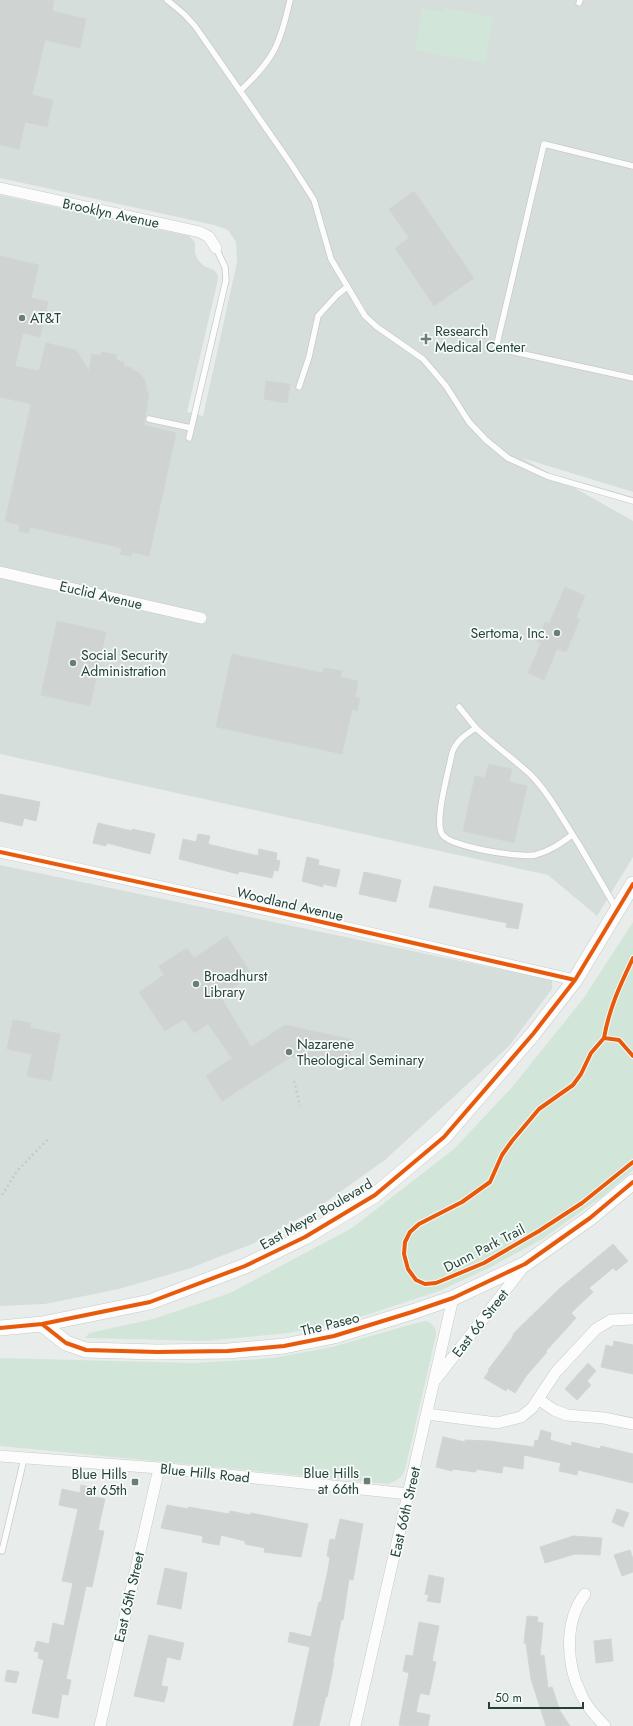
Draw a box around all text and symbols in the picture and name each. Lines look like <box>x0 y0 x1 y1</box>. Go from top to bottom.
street label: Brooklyn Avenue <box>61 193 161 233</box>
place label: AT&T <box>30 308 61 328</box>
marker: AT&T <box>17 313 27 323</box>
place label: Research Medical Center <box>435 321 526 357</box>
marker: Research Medical Center <box>420 333 432 345</box>
street label: Euclid Avenue <box>58 576 144 614</box>
place label: Sertoma, Inc. <box>470 623 549 643</box>
marker: Sertoma, Inc. <box>552 628 562 638</box>
place label: Social Security Administration <box>81 645 169 681</box>
marker: Social Security Administration <box>68 658 78 668</box>
street label: Woodland Avenue <box>235 882 345 926</box>
place label: Broadhurst Library <box>204 966 268 1002</box>
marker: Broadhurst Library <box>191 979 201 989</box>
place label: Nazarene Theological Seminary <box>297 1034 425 1070</box>
marker: Nazarene Theological Seminary <box>284 1047 294 1057</box>
street label: East Meyer Boulevard <box>256 1174 376 1254</box>
street label: Dunn Park Trail <box>440 1219 528 1277</box>
street label: East 66 Street <box>447 1284 513 1361</box>
street label: The Paseo <box>299 1307 362 1341</box>
street label: Blue Hills Road <box>159 1458 251 1488</box>
place label: Blue Hills at 66th <box>303 1463 359 1499</box>
place label: Blue Hills at 65th <box>71 1464 127 1500</box>
street label: East 66th Street <box>385 1464 425 1559</box>
marker: Blue Hills at 66th <box>362 1476 372 1486</box>
marker: Blue Hills at 65th <box>130 1477 140 1487</box>
street label: East 65th Street <box>109 1549 149 1644</box>
scale bar <box>489 1684 583 1710</box>
text: 50 m <box>495 1689 522 1707</box>

